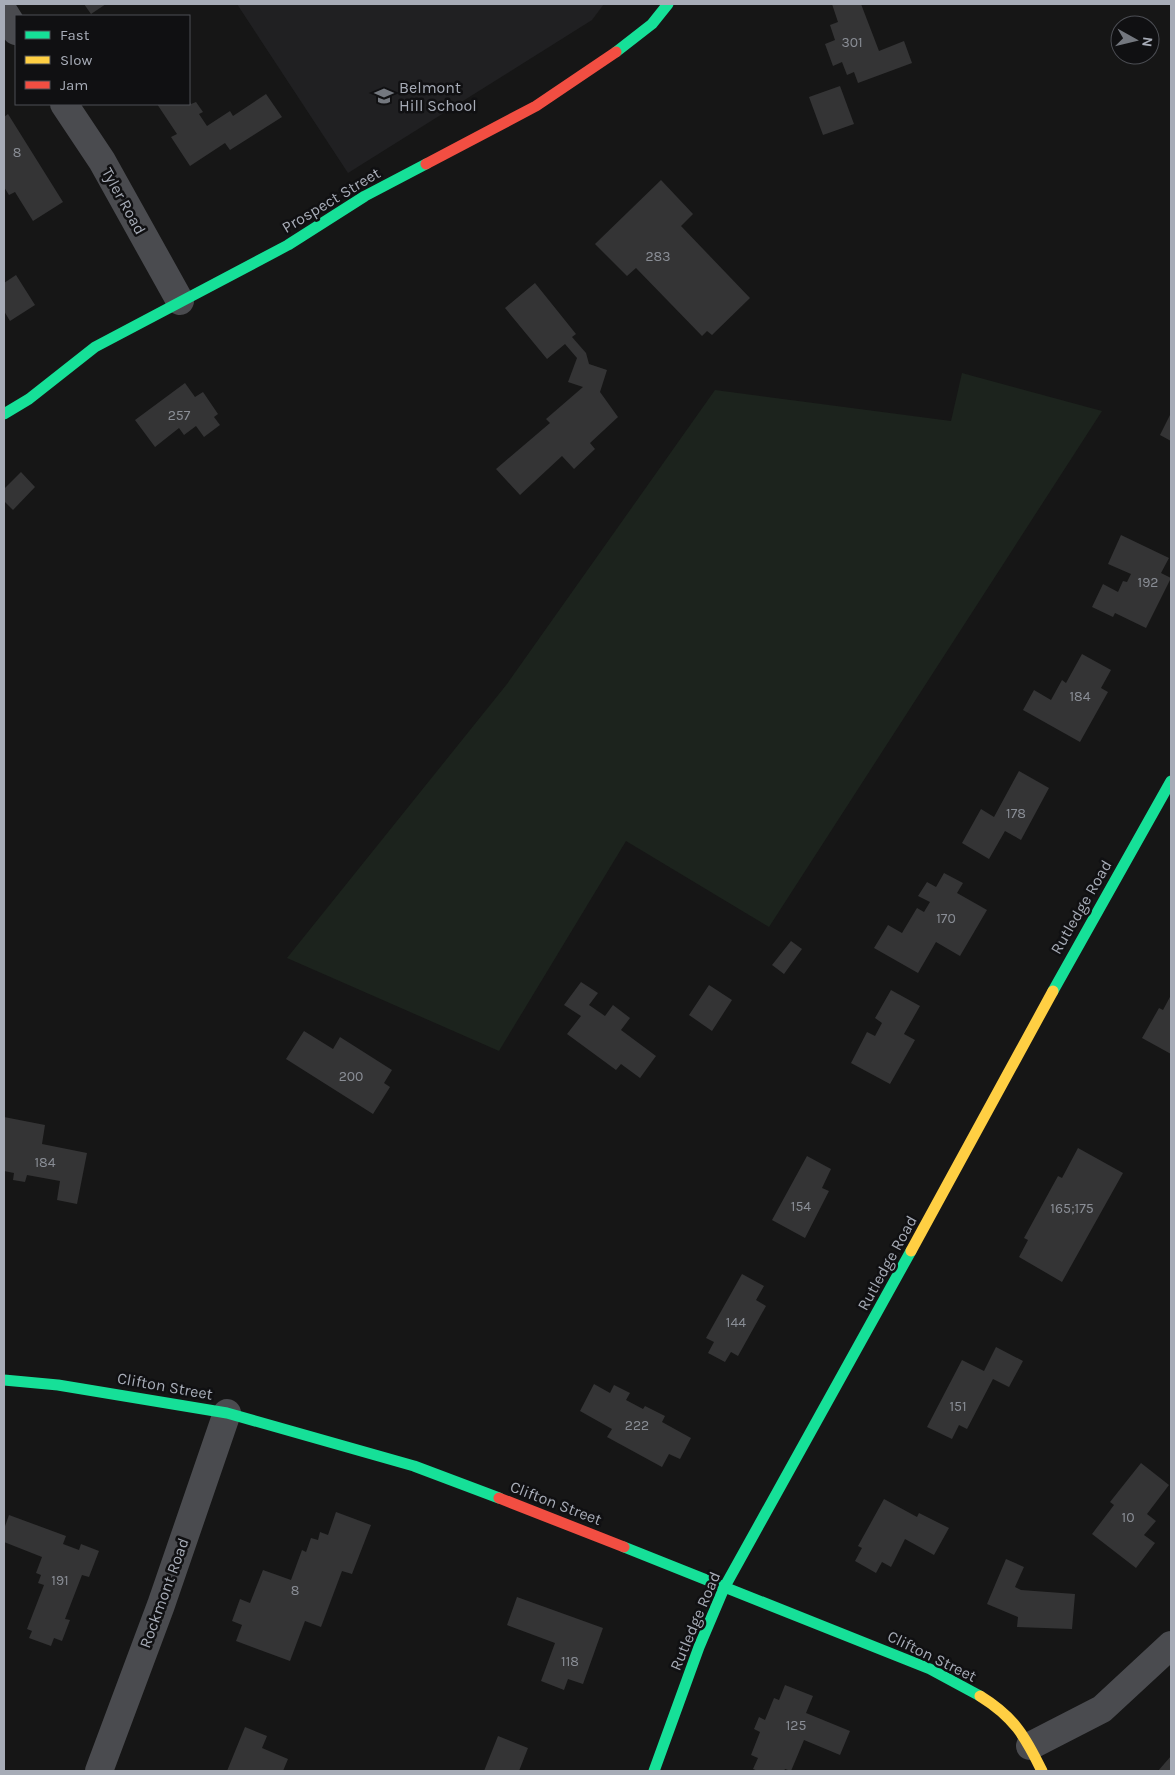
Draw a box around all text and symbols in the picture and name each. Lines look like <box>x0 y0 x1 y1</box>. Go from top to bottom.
legend <box>15 15 190 105</box>
north arrow <box>1110 15 1160 65</box>
text: Fast <box>60 26 90 44</box>
house number: 301 <box>841 34 863 51</box>
text: N <box>1138 36 1156 48</box>
text: Slow <box>60 51 92 69</box>
text: Jam <box>60 76 88 94</box>
place label: Belmont Hill School <box>399 78 477 115</box>
school or university icon: Belmont Hill School <box>373 85 395 107</box>
house number: 8 <box>13 144 21 161</box>
street label: Prospect Street <box>278 163 384 237</box>
street label: Tyler Road <box>98 164 150 238</box>
house number: 283 <box>646 248 670 265</box>
house number: 257 <box>168 407 191 424</box>
house number: 192 <box>1138 574 1158 591</box>
house number: 184 <box>1069 688 1091 705</box>
house number: 178 <box>1006 805 1026 822</box>
street label: Rutledge Road <box>1046 857 1116 957</box>
house number: 170 <box>936 910 956 927</box>
house number: 200 <box>339 1068 363 1085</box>
house number: 184 <box>34 1154 56 1171</box>
house number: 154 <box>791 1198 811 1215</box>
house number: 165;175 <box>1050 1200 1094 1217</box>
street label: Rutledge Road <box>853 1212 921 1314</box>
house number: 144 <box>726 1314 746 1331</box>
street label: Clifton Street <box>116 1368 214 1404</box>
house number: 151 <box>949 1398 967 1415</box>
house number: 222 <box>625 1417 649 1434</box>
street label: Clifton Street <box>507 1477 605 1529</box>
house number: 10 <box>1122 1509 1134 1526</box>
street label: Rockmont Road <box>135 1535 193 1651</box>
street label: Rutledge Road <box>666 1569 724 1673</box>
house number: 191 <box>51 1572 69 1589</box>
house number: 8 <box>291 1582 299 1599</box>
street label: Clifton Street <box>884 1626 980 1686</box>
house number: 118 <box>561 1653 579 1670</box>
house number: 125 <box>786 1717 806 1734</box>

